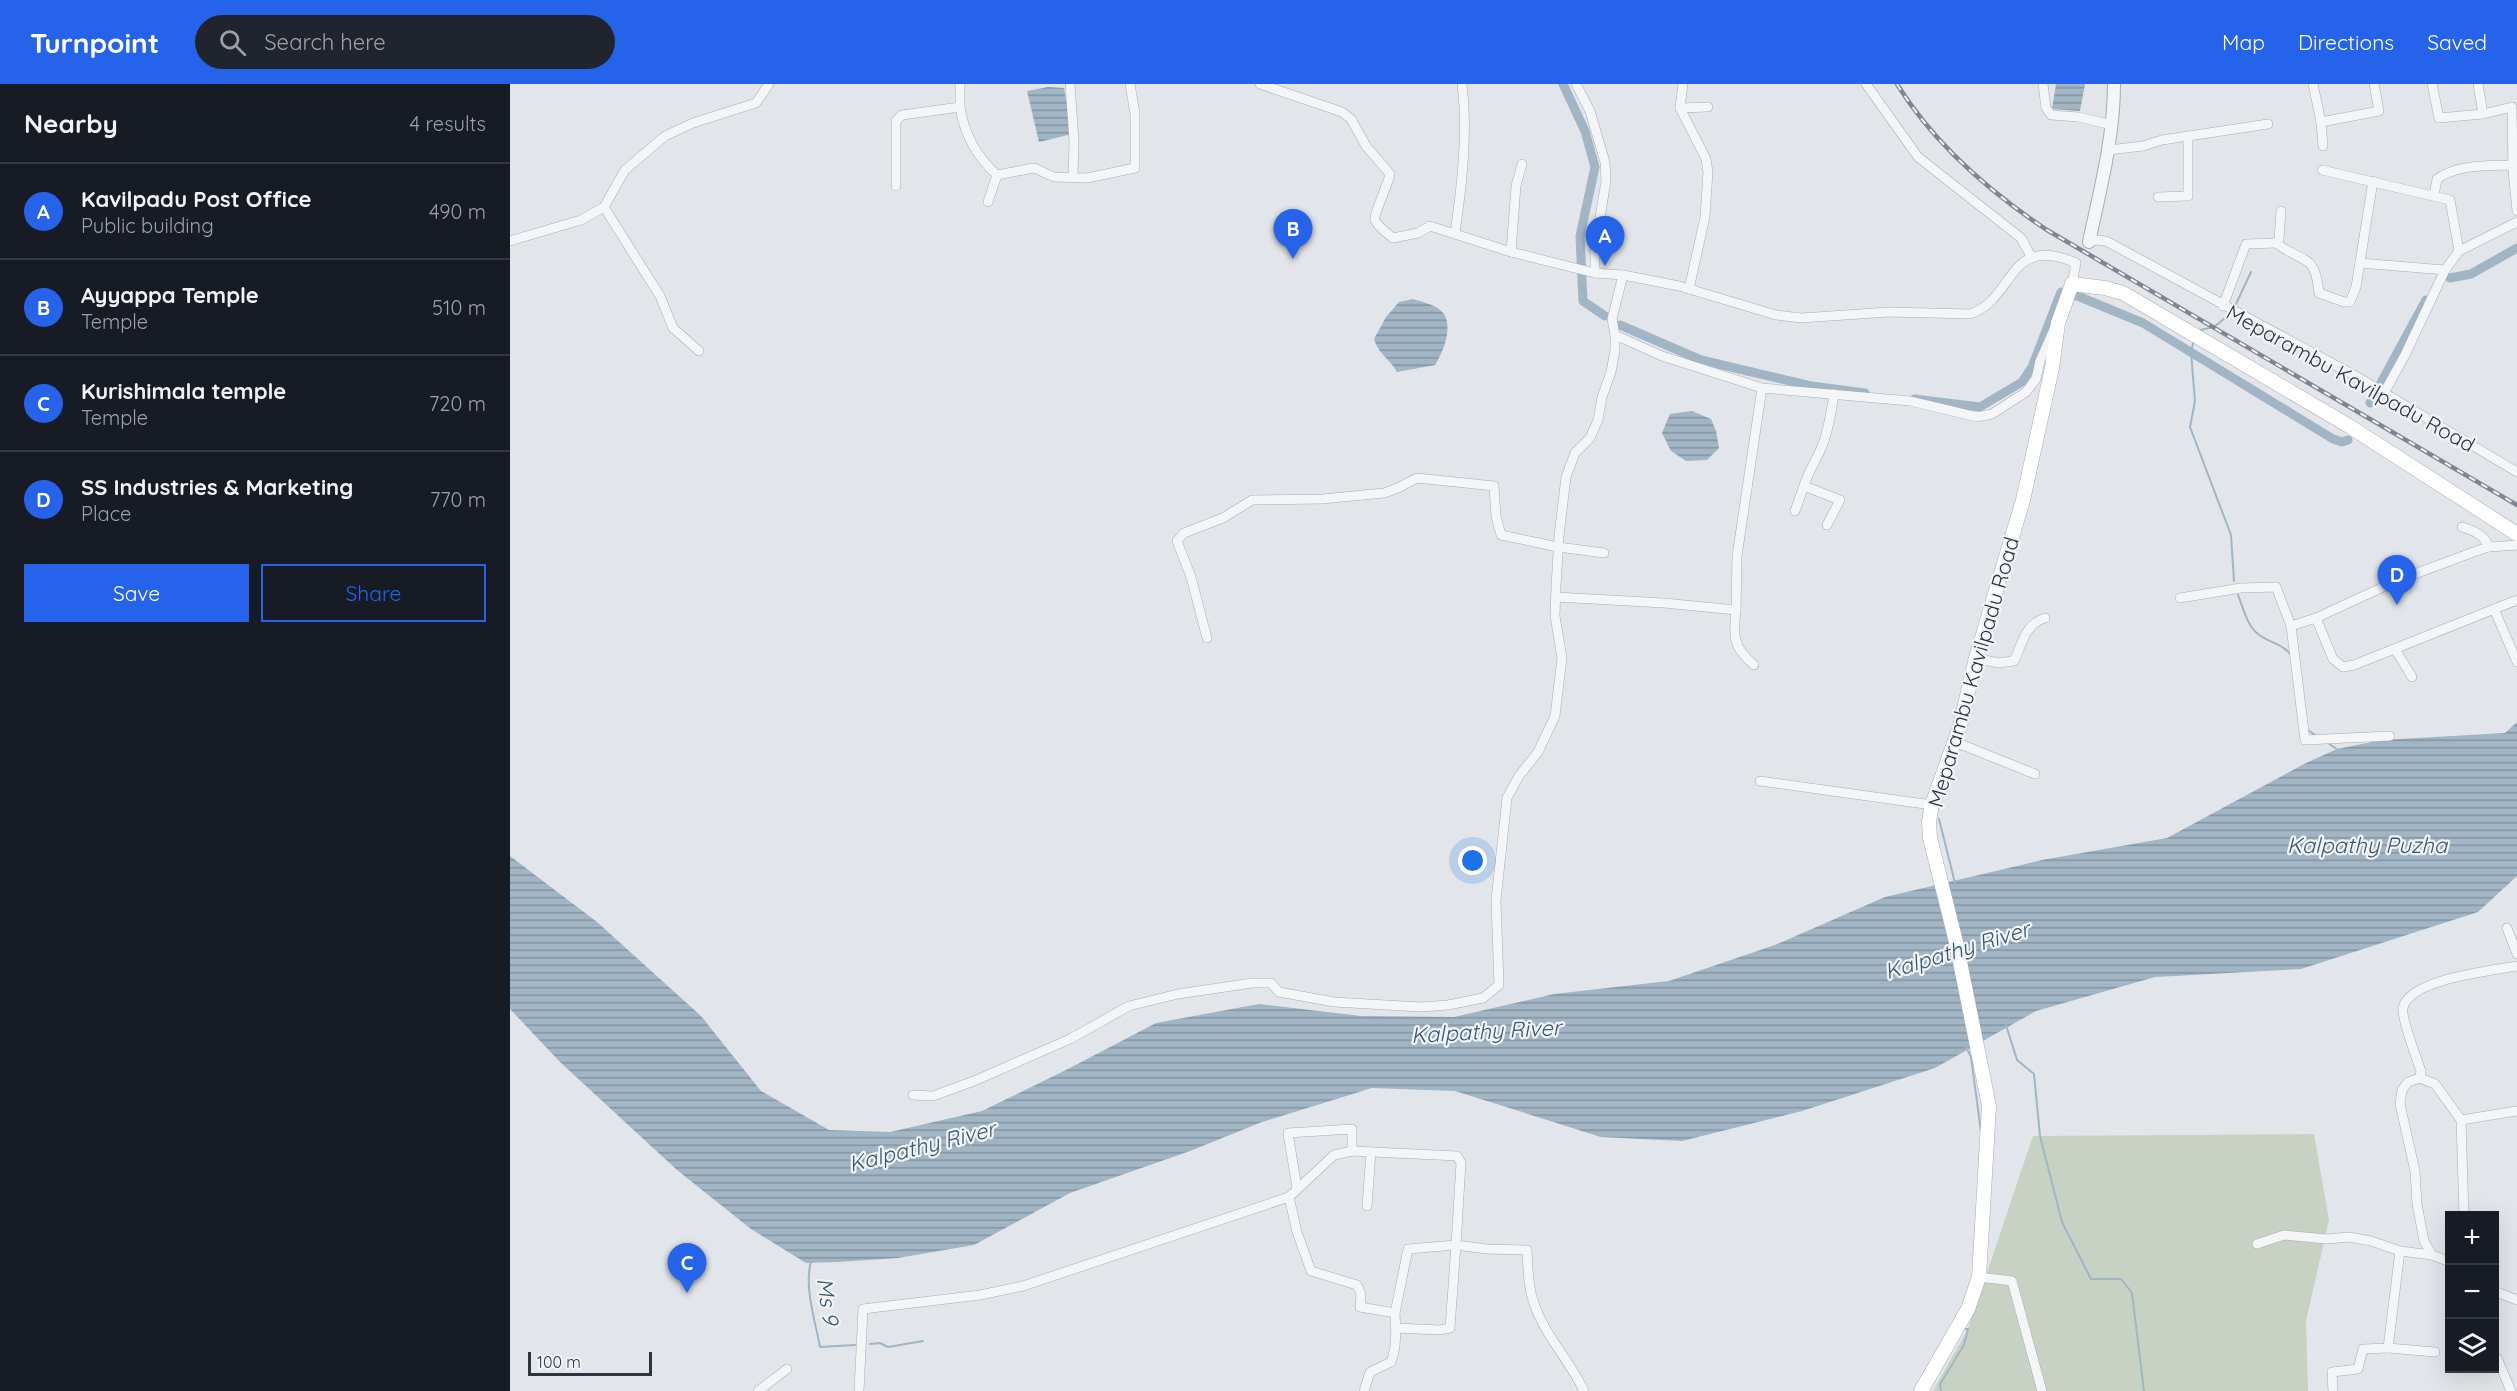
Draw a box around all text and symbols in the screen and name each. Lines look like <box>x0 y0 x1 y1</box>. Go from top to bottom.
search box <box>195 15 615 69</box>
text: Turnpoint <box>30 25 159 60</box>
icon: search <box>216 26 249 59</box>
text: Search here <box>264 28 386 56</box>
text: Map <box>2222 29 2265 55</box>
text: Directions <box>2298 29 2394 55</box>
text: Saved <box>2427 29 2487 55</box>
text: Nearby <box>24 107 118 140</box>
text: 4 results <box>410 111 486 136</box>
text: Kavilpadu Post Office <box>81 185 311 213</box>
text: A <box>37 199 50 224</box>
text: 490 m <box>429 199 486 224</box>
pin: B <box>1274 210 1312 259</box>
text: Public building <box>81 213 214 238</box>
pin: A <box>1586 216 1624 266</box>
text: Ayyappa Temple <box>81 281 259 309</box>
text: B <box>37 295 50 320</box>
text: 510 m <box>432 295 486 320</box>
street label: Meparambu Kavilpadu Road <box>2222 299 2480 457</box>
text: Temple <box>81 309 148 334</box>
text: Kurishimala temple <box>81 377 286 405</box>
text: C <box>37 391 50 416</box>
text: 720 m <box>429 391 486 416</box>
text: Temple <box>81 405 148 430</box>
text: SS Industries & Marketing <box>81 473 353 501</box>
text: D <box>36 487 51 512</box>
text: 770 m <box>430 487 486 512</box>
text: Place <box>81 501 131 526</box>
street label: Meparambu Kavilpadu Road <box>1922 534 2024 810</box>
pin: D <box>2378 556 2416 605</box>
button: Save <box>24 564 249 622</box>
button: Share <box>261 564 486 622</box>
water label: Kalpathy Puzha <box>2287 831 2449 859</box>
your location <box>1458 846 1487 875</box>
water label: Kalpathy River <box>1881 914 2035 985</box>
water label: Kalpathy River <box>1410 1013 1564 1049</box>
water label: Kalpathy River <box>846 1114 1001 1178</box>
map controls <box>2445 1211 2499 1373</box>
button: + <box>2445 1211 2499 1265</box>
pin: C <box>668 1244 706 1293</box>
button: − <box>2445 1265 2499 1319</box>
water label: Ms 9 <box>811 1276 845 1328</box>
button: layers <box>2445 1319 2499 1373</box>
scale bar <box>528 1349 652 1376</box>
text: 100 m <box>537 1352 581 1372</box>

